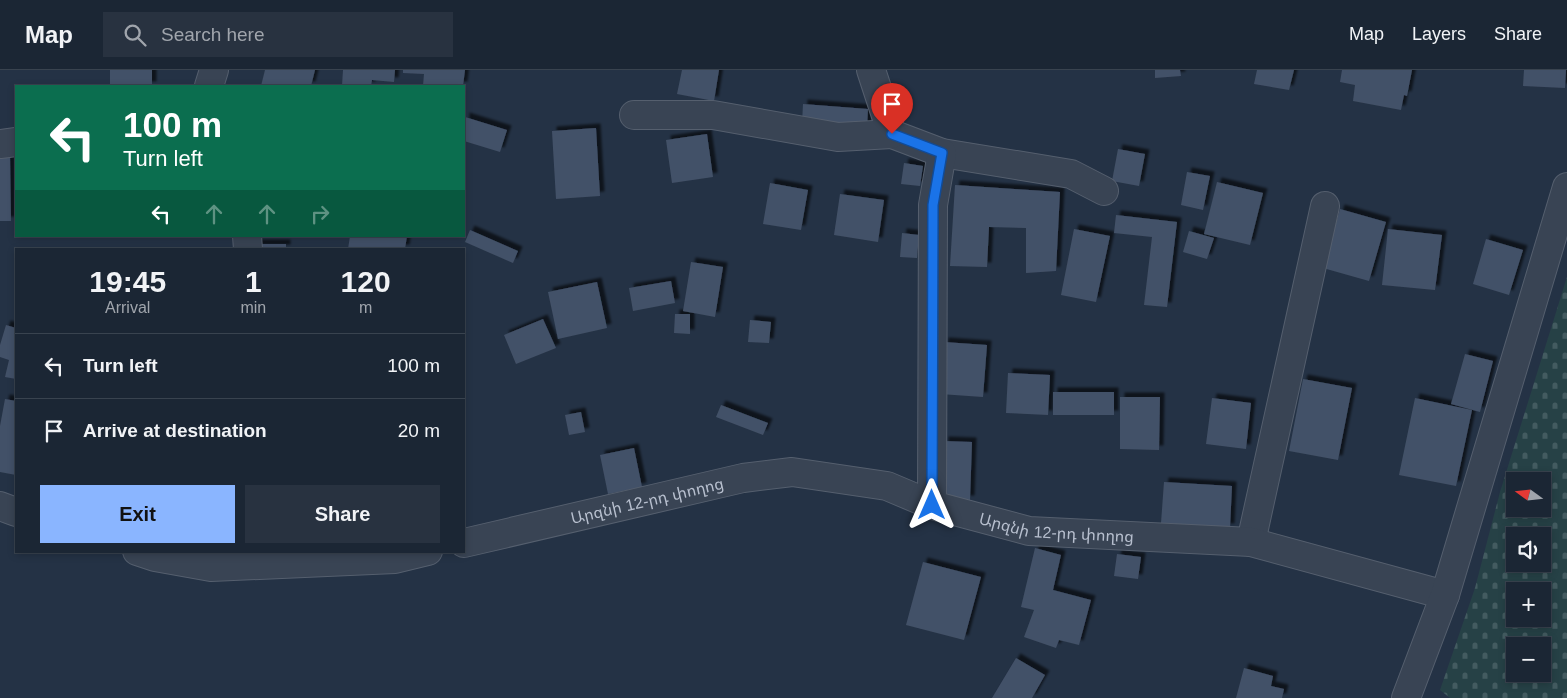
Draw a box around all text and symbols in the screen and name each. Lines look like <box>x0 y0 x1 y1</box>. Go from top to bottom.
search box <box>103 12 453 57</box>
text: Map <box>25 21 73 48</box>
icon: search <box>121 21 149 49</box>
text: Search here <box>161 24 265 45</box>
text: Map <box>1349 24 1384 44</box>
text: Layers <box>1412 24 1466 44</box>
text: Share <box>1494 24 1542 44</box>
pin <box>871 83 913 134</box>
icon: arrive <box>878 90 906 118</box>
icon: left <box>40 105 105 170</box>
text: 100 m <box>123 105 222 144</box>
text: Turn left <box>123 146 203 171</box>
icon: left <box>147 200 175 228</box>
icon: ahead <box>200 200 228 228</box>
icon: ahead <box>253 200 281 228</box>
icon: right <box>306 200 334 228</box>
text: 19:45 <box>89 265 166 298</box>
text: 1 <box>245 265 262 298</box>
text: 120 <box>341 265 391 298</box>
text: Arrival <box>105 299 150 316</box>
text: min <box>240 299 266 316</box>
text: m <box>359 299 372 316</box>
icon: left <box>40 352 68 380</box>
text: Turn left <box>83 355 158 376</box>
text: 100 m <box>387 355 440 376</box>
icon: arrive <box>40 417 68 445</box>
text: Arrive at destination <box>83 420 267 441</box>
text: 20 m <box>398 420 440 441</box>
north arrow <box>1506 472 1551 518</box>
map controls <box>1506 472 1551 682</box>
street label: Արզնի 12-րդ փողոց <box>569 475 725 527</box>
position arrow <box>905 478 957 530</box>
button: Exit <box>40 485 235 543</box>
button: Share <box>245 485 440 543</box>
street label: Արզնի 12-րդ փողոց <box>977 510 1134 546</box>
button: sound <box>1506 527 1551 572</box>
button: + <box>1506 582 1551 627</box>
button: − <box>1506 637 1551 682</box>

